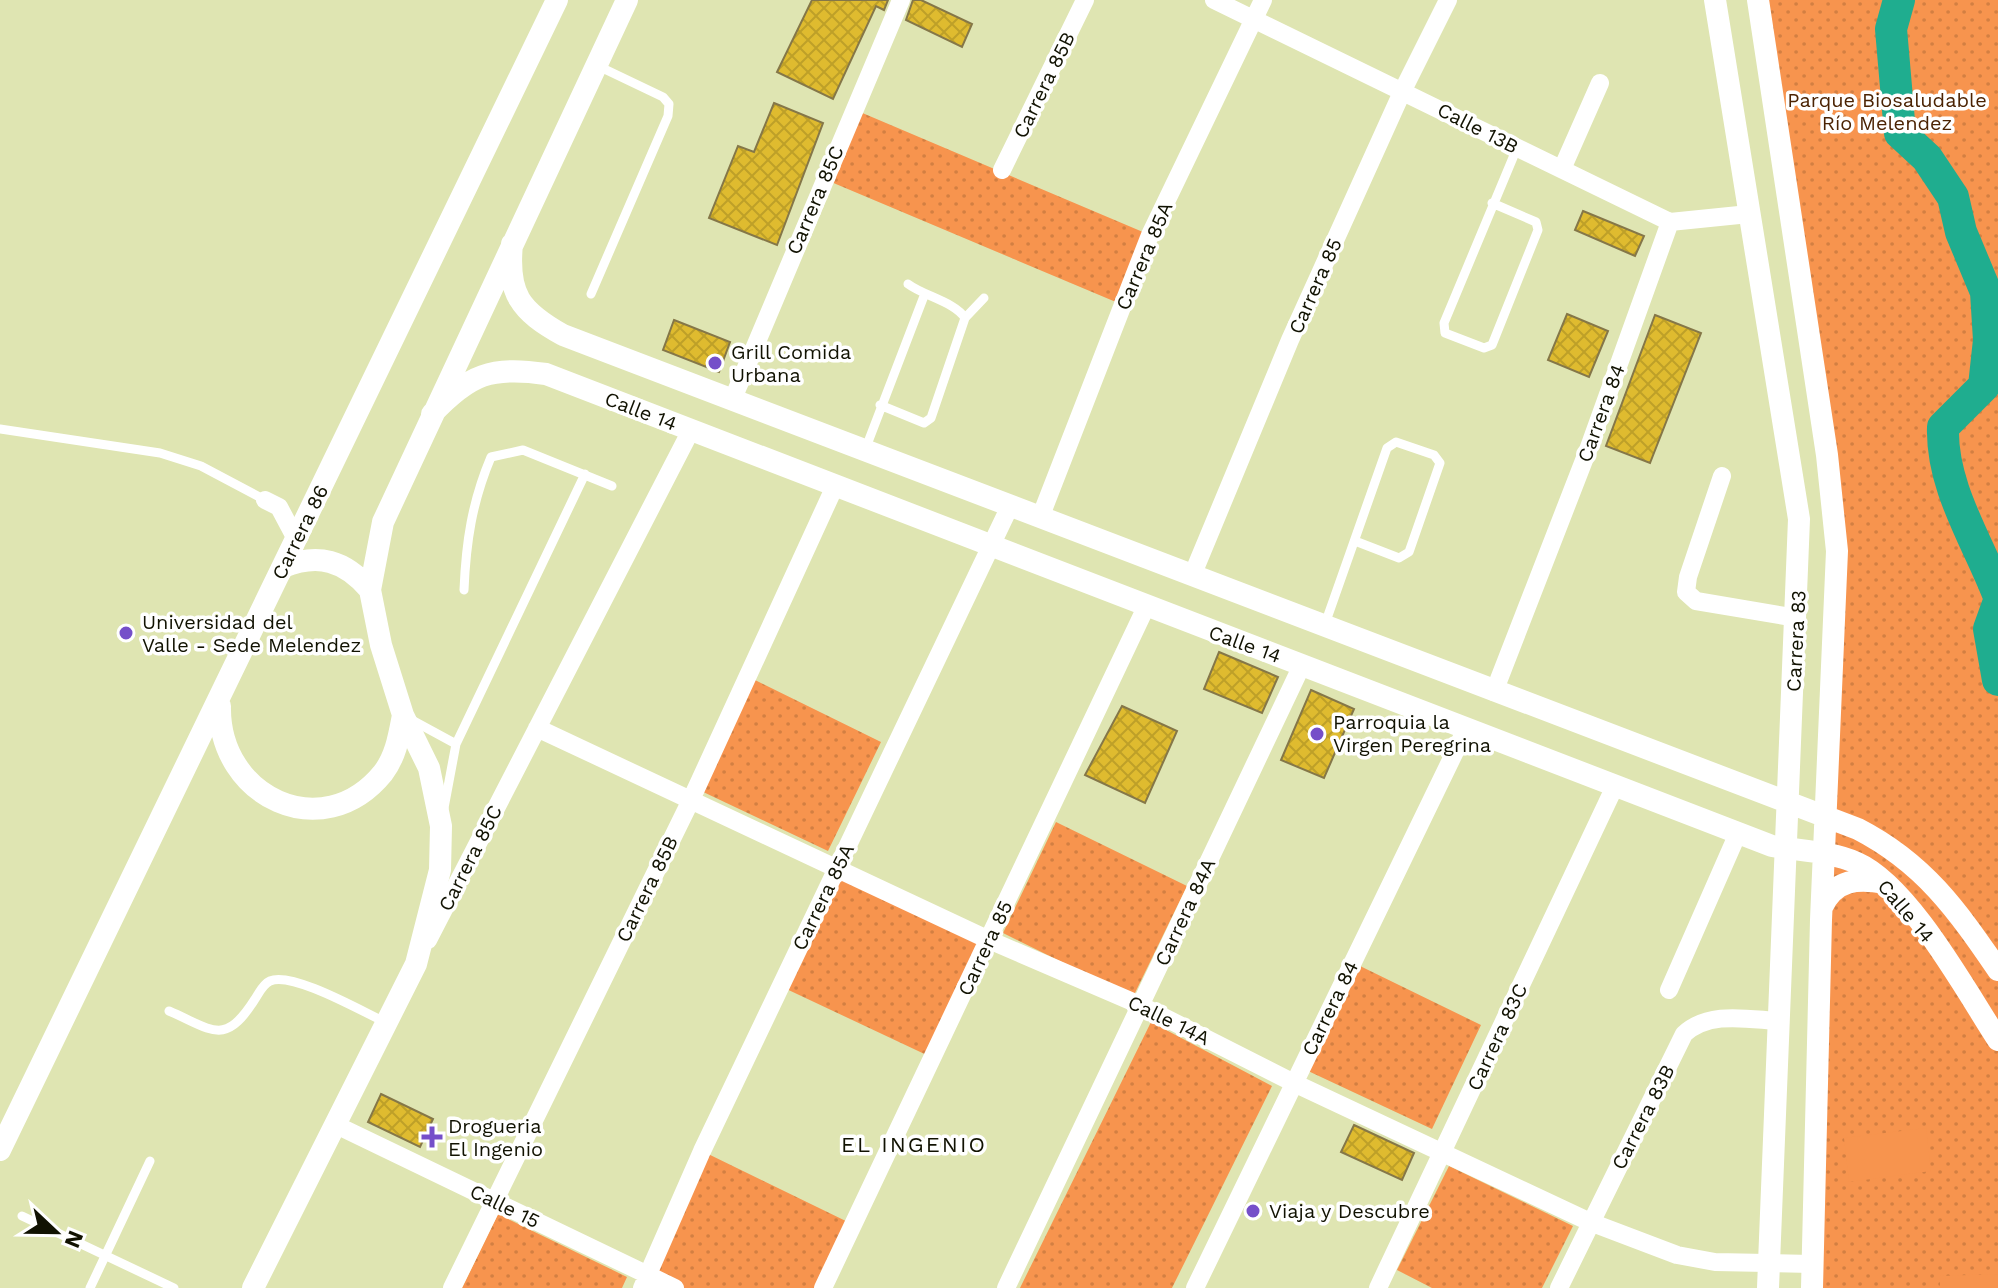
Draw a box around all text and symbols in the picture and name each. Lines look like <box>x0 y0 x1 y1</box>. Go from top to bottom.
street label: Carrera 85B <box>1008 28 1080 142</box>
park label: Parque Biosaludable Río Melendez <box>1787 88 1987 135</box>
street label: Calle 13B <box>1433 97 1523 159</box>
street label: Carrera 85C <box>781 142 849 258</box>
street label: Carrera 85A <box>1110 198 1178 314</box>
street label: Carrera 85 <box>1283 234 1347 338</box>
place label: Grill Comida Urbana <box>731 340 851 387</box>
marker: Grill Comida Urbana <box>706 354 724 372</box>
street label: Carrera 84 <box>1572 361 1630 465</box>
street label: Calle 14 <box>602 386 680 436</box>
street label: Carrera 86 <box>267 481 333 583</box>
street label: Carrera 83 <box>1781 590 1811 692</box>
place label: Universidad del Valle - Sede Melendez <box>142 610 361 657</box>
street label: Calle 14 <box>1206 620 1284 668</box>
marker: Universidad del Valle - Sede Melendez <box>117 624 135 642</box>
place label: Parroquia la Virgen Peregrina <box>1333 710 1491 757</box>
marker: Parroquia la Virgen Peregrina <box>1308 725 1326 743</box>
street label: Carrera 85C <box>433 801 507 915</box>
street label: Carrera 85B <box>611 832 683 946</box>
street label: Carrera 85A <box>787 840 859 954</box>
street label: Carrera 84A <box>1150 854 1220 970</box>
street label: Calle 14 <box>1873 874 1939 948</box>
street label: Carrera 85 <box>953 897 1017 999</box>
street label: Carrera 84 <box>1297 957 1363 1059</box>
street label: Carrera 83C <box>1462 980 1532 1094</box>
street label: Calle 14A <box>1124 990 1214 1050</box>
street label: Carrera 83B <box>1606 1060 1680 1174</box>
place label: Drogueria El Ingenio <box>448 1114 543 1161</box>
marker: Drogueria El Ingenio <box>423 1128 441 1146</box>
district label: EL INGENIO <box>841 1132 987 1157</box>
street label: Calle 15 <box>466 1179 544 1233</box>
north arrow <box>16 1192 96 1272</box>
place label: Viaja y Descubre <box>1269 1199 1430 1223</box>
marker: Viaja y Descubre <box>1244 1202 1262 1220</box>
text: N <box>59 1227 89 1252</box>

